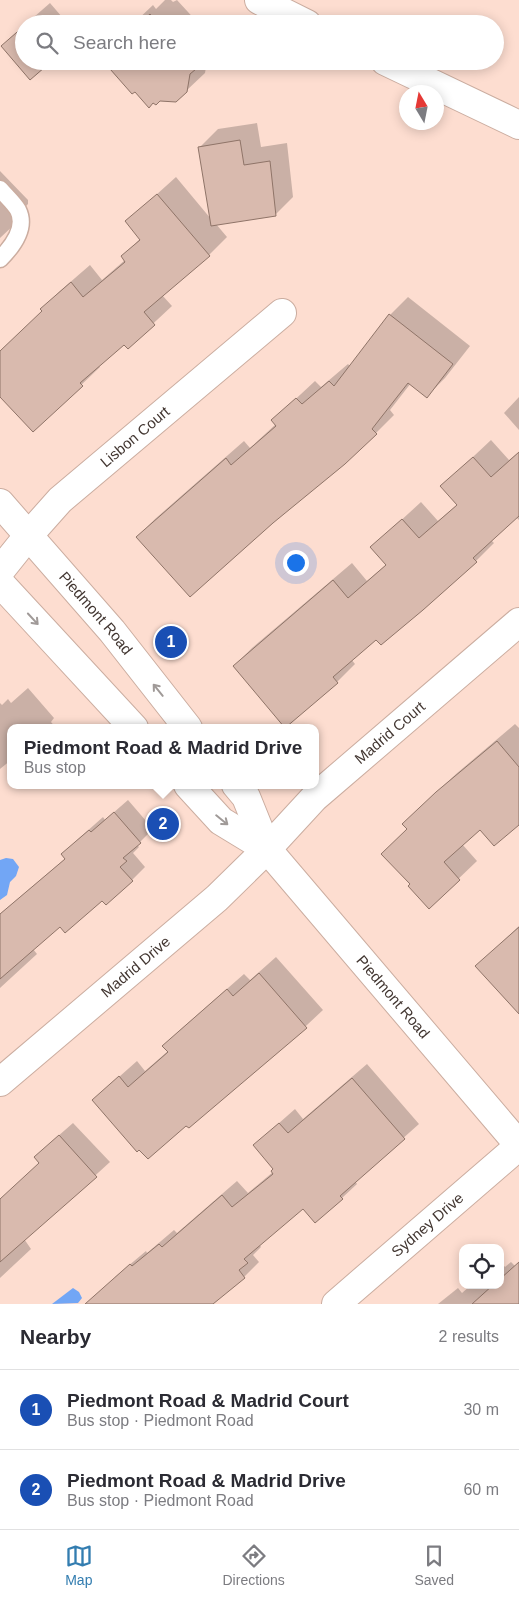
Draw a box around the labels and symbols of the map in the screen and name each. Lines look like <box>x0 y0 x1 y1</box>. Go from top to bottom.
north arrow <box>399 85 444 130</box>
street label: Lisbon Court <box>97 402 173 470</box>
your location <box>283 550 309 576</box>
street label: Piedmont Road <box>56 568 136 658</box>
one-way arrow <box>27 612 39 625</box>
pin: 1 <box>155 623 187 661</box>
one-way arrow <box>152 684 163 697</box>
street label: Madrid Court <box>351 697 429 767</box>
pin: 2 <box>147 805 179 843</box>
one-way arrow <box>215 815 228 826</box>
street label: Madrid Drive <box>97 933 173 1000</box>
street label: Piedmont Road <box>353 952 433 1042</box>
street label: Sydney Drive <box>388 1189 467 1260</box>

